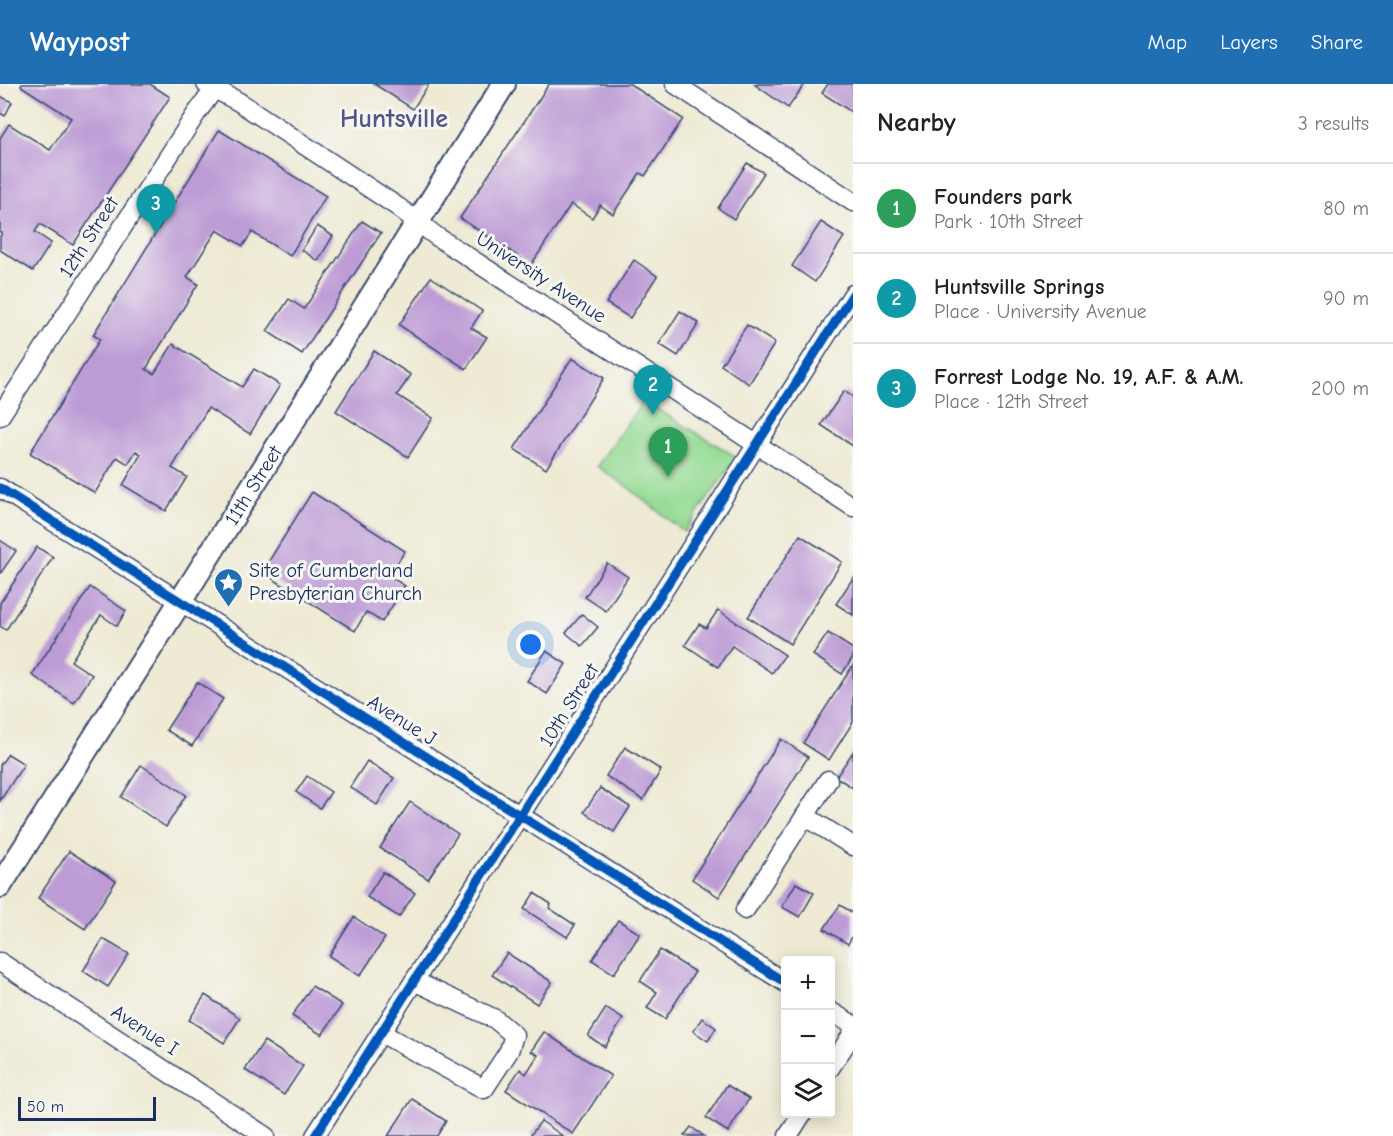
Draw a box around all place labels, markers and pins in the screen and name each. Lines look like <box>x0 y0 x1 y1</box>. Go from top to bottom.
pin: 3 <box>136 184 176 234</box>
pin: 2 <box>634 366 672 415</box>
pin: 1 <box>648 428 688 477</box>
place label: Site of Cumberland Presbyterian Church <box>249 559 422 605</box>
place icon: Site of Cumberland Presbyterian Church <box>212 566 244 608</box>

